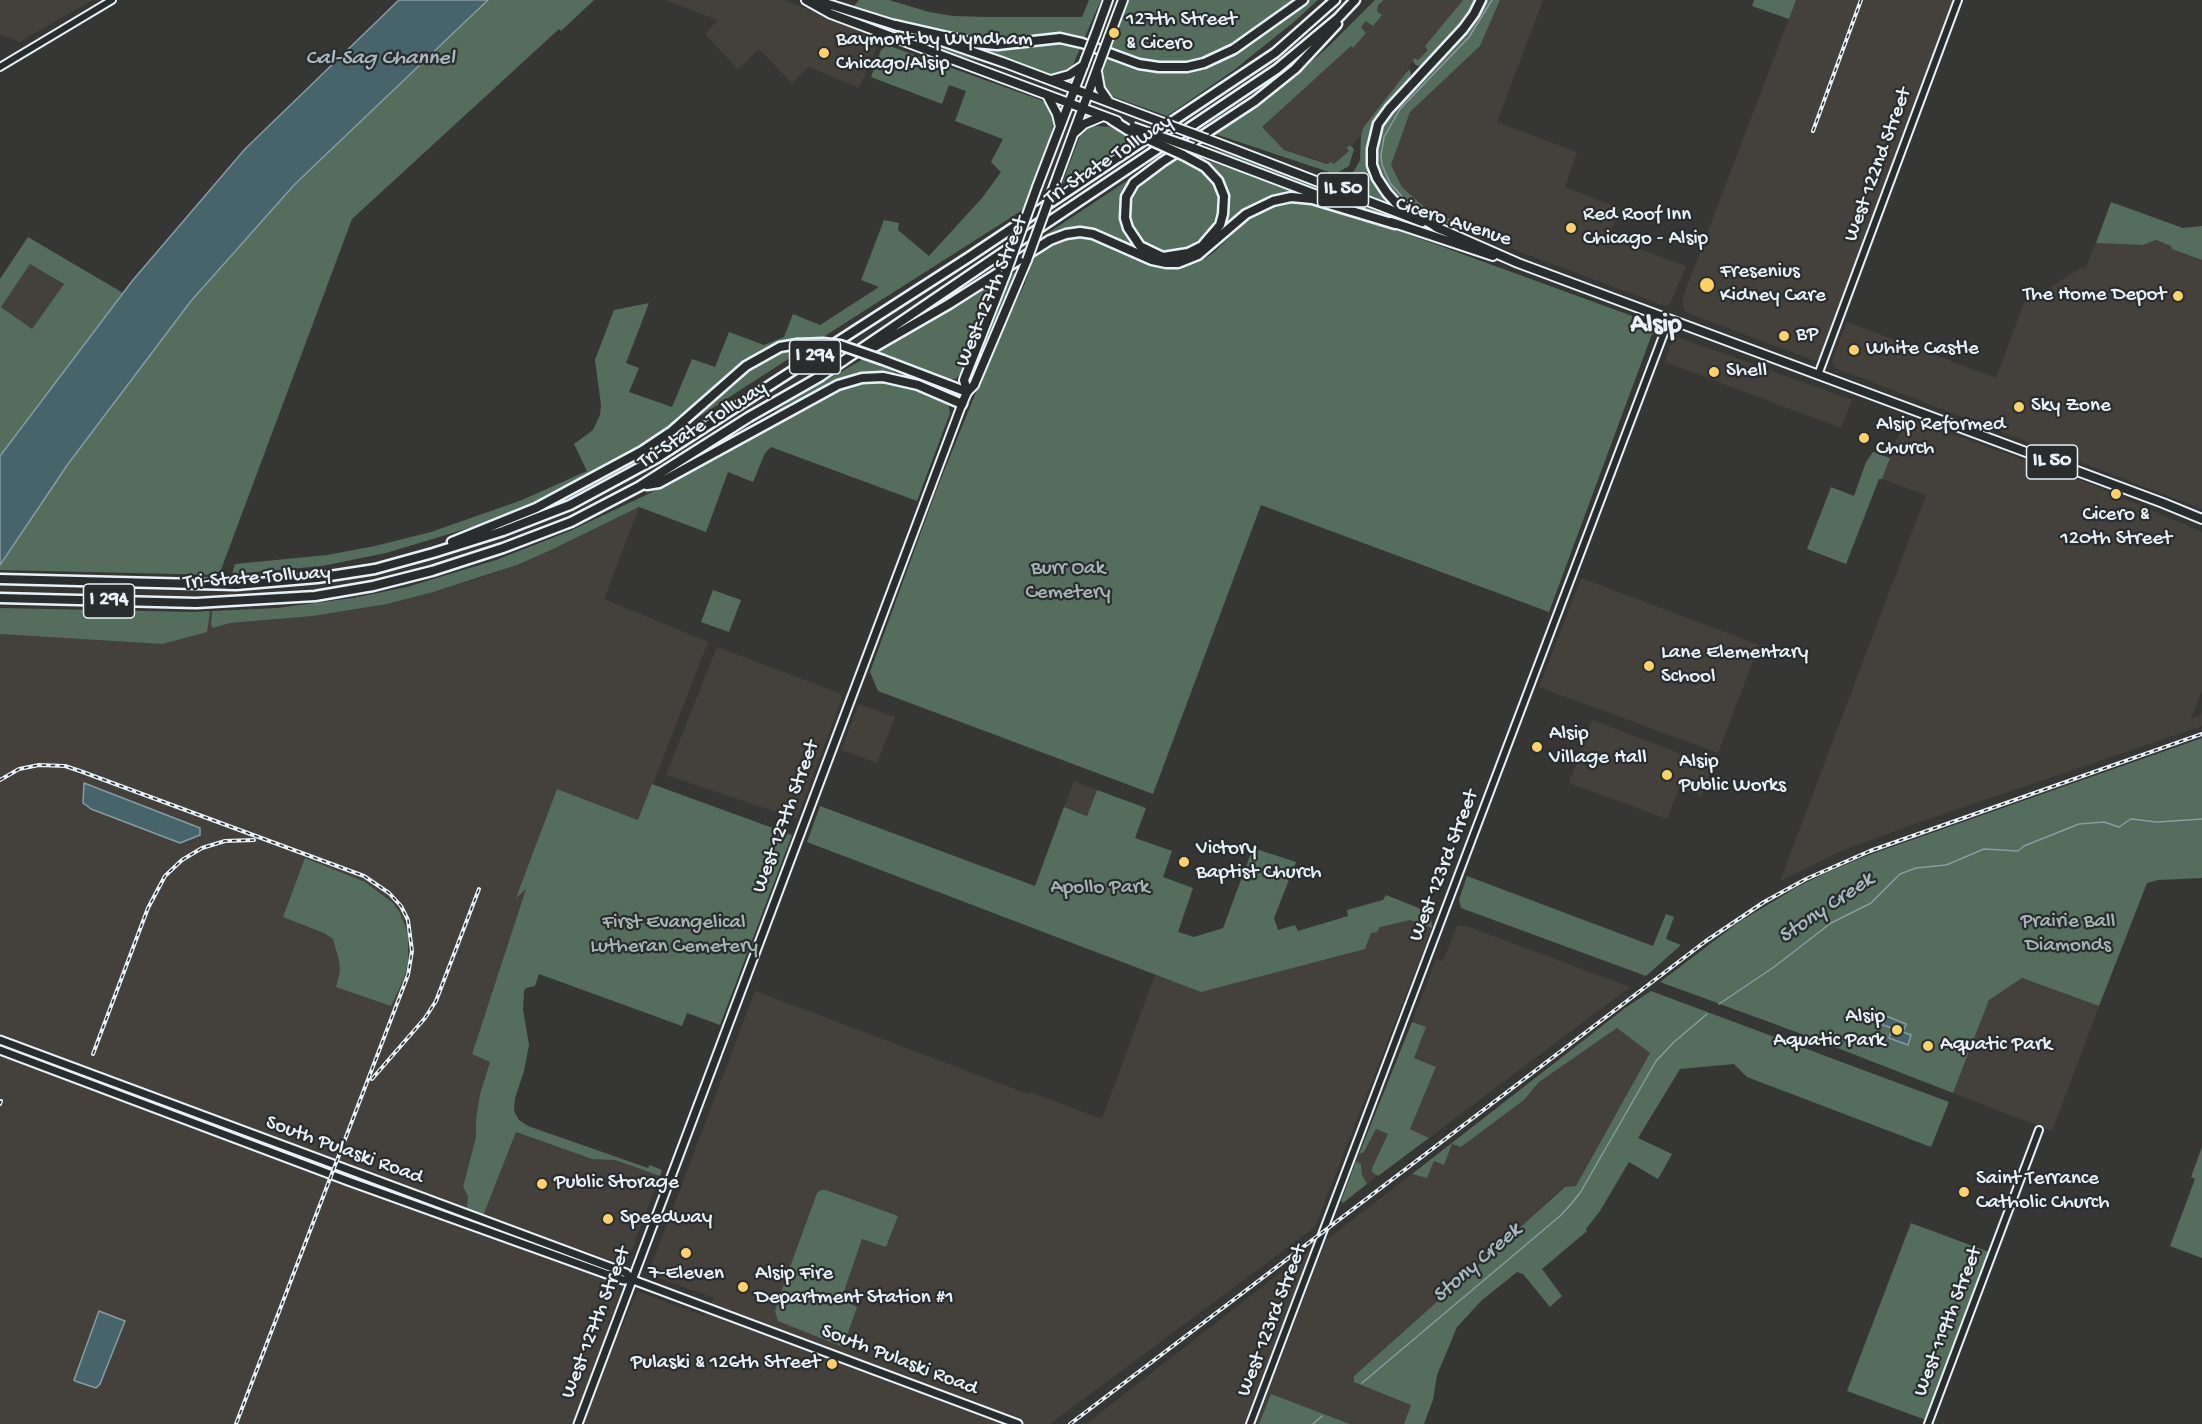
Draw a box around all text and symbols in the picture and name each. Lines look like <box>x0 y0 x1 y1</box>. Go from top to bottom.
place label: 127th Street & Cicero <box>1126 8 1237 58</box>
marker: 127th Street & Cicero <box>1107 26 1121 40</box>
place label: Baymont by Wyndham Chicago/Alsip <box>836 28 1033 78</box>
marker: Baymont by Wyndham Chicago/Alsip <box>817 46 831 60</box>
water label: Cal-Sag Channel <box>305 47 455 73</box>
street label: West 122nd Street <box>1839 84 1919 246</box>
street label: Tri-State Tollway <box>1040 110 1178 212</box>
road number: IL 50 <box>1318 173 1368 207</box>
street label: Cicero Avenue <box>1392 192 1514 254</box>
place label: Red Roof Inn Chicago - Alsip <box>1583 203 1708 253</box>
street label: West 127th Street <box>951 213 1035 371</box>
marker: Red Roof Inn Chicago - Alsip <box>1564 221 1578 235</box>
place label: Fresenius Kidney Care <box>1720 260 1826 310</box>
marker: Fresenius Kidney Care <box>1698 276 1716 294</box>
place label: The Home Depot <box>2023 283 2166 309</box>
marker: The Home Depot <box>2171 289 2185 303</box>
district label: Alsip <box>1631 311 1681 343</box>
place label: BP <box>1796 323 1818 349</box>
marker: BP <box>1777 329 1791 343</box>
place label: White Castle <box>1866 337 1979 363</box>
road number: I 294 <box>790 340 840 374</box>
marker: White Castle <box>1847 343 1861 357</box>
place label: Shell <box>1726 359 1767 385</box>
marker: Shell <box>1707 365 1721 379</box>
street label: Tri-State Tollway <box>634 376 772 476</box>
place label: Sky Zone <box>2031 394 2111 420</box>
marker: Sky Zone <box>2012 400 2026 414</box>
place label: Alsip Reformed Church <box>1876 413 2005 463</box>
marker: Alsip Reformed Church <box>1857 431 1871 445</box>
road number: IL 50 <box>2026 445 2078 479</box>
marker: Cicero & 120th Street <box>2109 487 2123 501</box>
place label: Cicero & 120th Street <box>2060 503 2172 553</box>
park label: Burr Oak Cemetery <box>1025 557 1111 607</box>
street label: Tri-State Tollway <box>183 561 331 597</box>
road number: I 294 <box>84 584 134 618</box>
place label: Lane Elementary School <box>1661 641 1808 691</box>
marker: Lane Elementary School <box>1642 659 1656 673</box>
place label: Alsip Village Hall <box>1549 722 1647 772</box>
street label: West 127th Street <box>748 737 826 897</box>
marker: Alsip Village Hall <box>1530 740 1544 754</box>
place label: Alsip Public Works <box>1679 750 1786 800</box>
marker: Alsip Public Works <box>1660 768 1674 782</box>
street label: West 123rd Street <box>1405 787 1485 945</box>
place label: Victory Baptist Church <box>1196 837 1321 887</box>
marker: Victory Baptist Church <box>1177 855 1191 869</box>
water label: Stony Creek <box>1774 867 1880 951</box>
park label: Apollo Park <box>1051 876 1149 902</box>
park label: Prairie Ball Diamonds <box>2021 910 2115 960</box>
park label: First Evangelical Lutheran Cemetery <box>590 911 758 961</box>
place label: Alsip Aquatic Park <box>1773 1005 1885 1055</box>
marker: Alsip Aquatic Park <box>1890 1023 1904 1037</box>
place label: Aquatic Park <box>1940 1033 2052 1059</box>
marker: Aquatic Park <box>1921 1039 1935 1053</box>
street label: South Pulaski Road <box>262 1111 426 1191</box>
place label: Saint Terrance Catholic Church <box>1976 1167 2109 1217</box>
place label: Public Storage <box>554 1171 679 1197</box>
marker: Public Storage <box>535 1177 549 1191</box>
marker: Saint Terrance Catholic Church <box>1957 1185 1971 1199</box>
place label: Speedway <box>620 1206 712 1232</box>
marker: Speedway <box>601 1212 615 1226</box>
water label: Stony Creek <box>1428 1218 1528 1310</box>
street label: West 123rd Street <box>1233 1242 1313 1400</box>
street label: West 127th Street <box>556 1244 638 1402</box>
street label: West 119th Street <box>1909 1244 1989 1400</box>
marker: 7-Eleven <box>679 1246 693 1260</box>
place label: 7-Eleven <box>648 1262 724 1288</box>
place label: Alsip Fire Department Station #1 <box>755 1262 954 1312</box>
marker: Alsip Fire Department Station #1 <box>736 1280 750 1294</box>
street label: South Pulaski Road <box>817 1320 981 1402</box>
place label: Pulaski & 126th Street <box>631 1351 820 1377</box>
marker: Pulaski & 126th Street <box>825 1357 839 1371</box>

